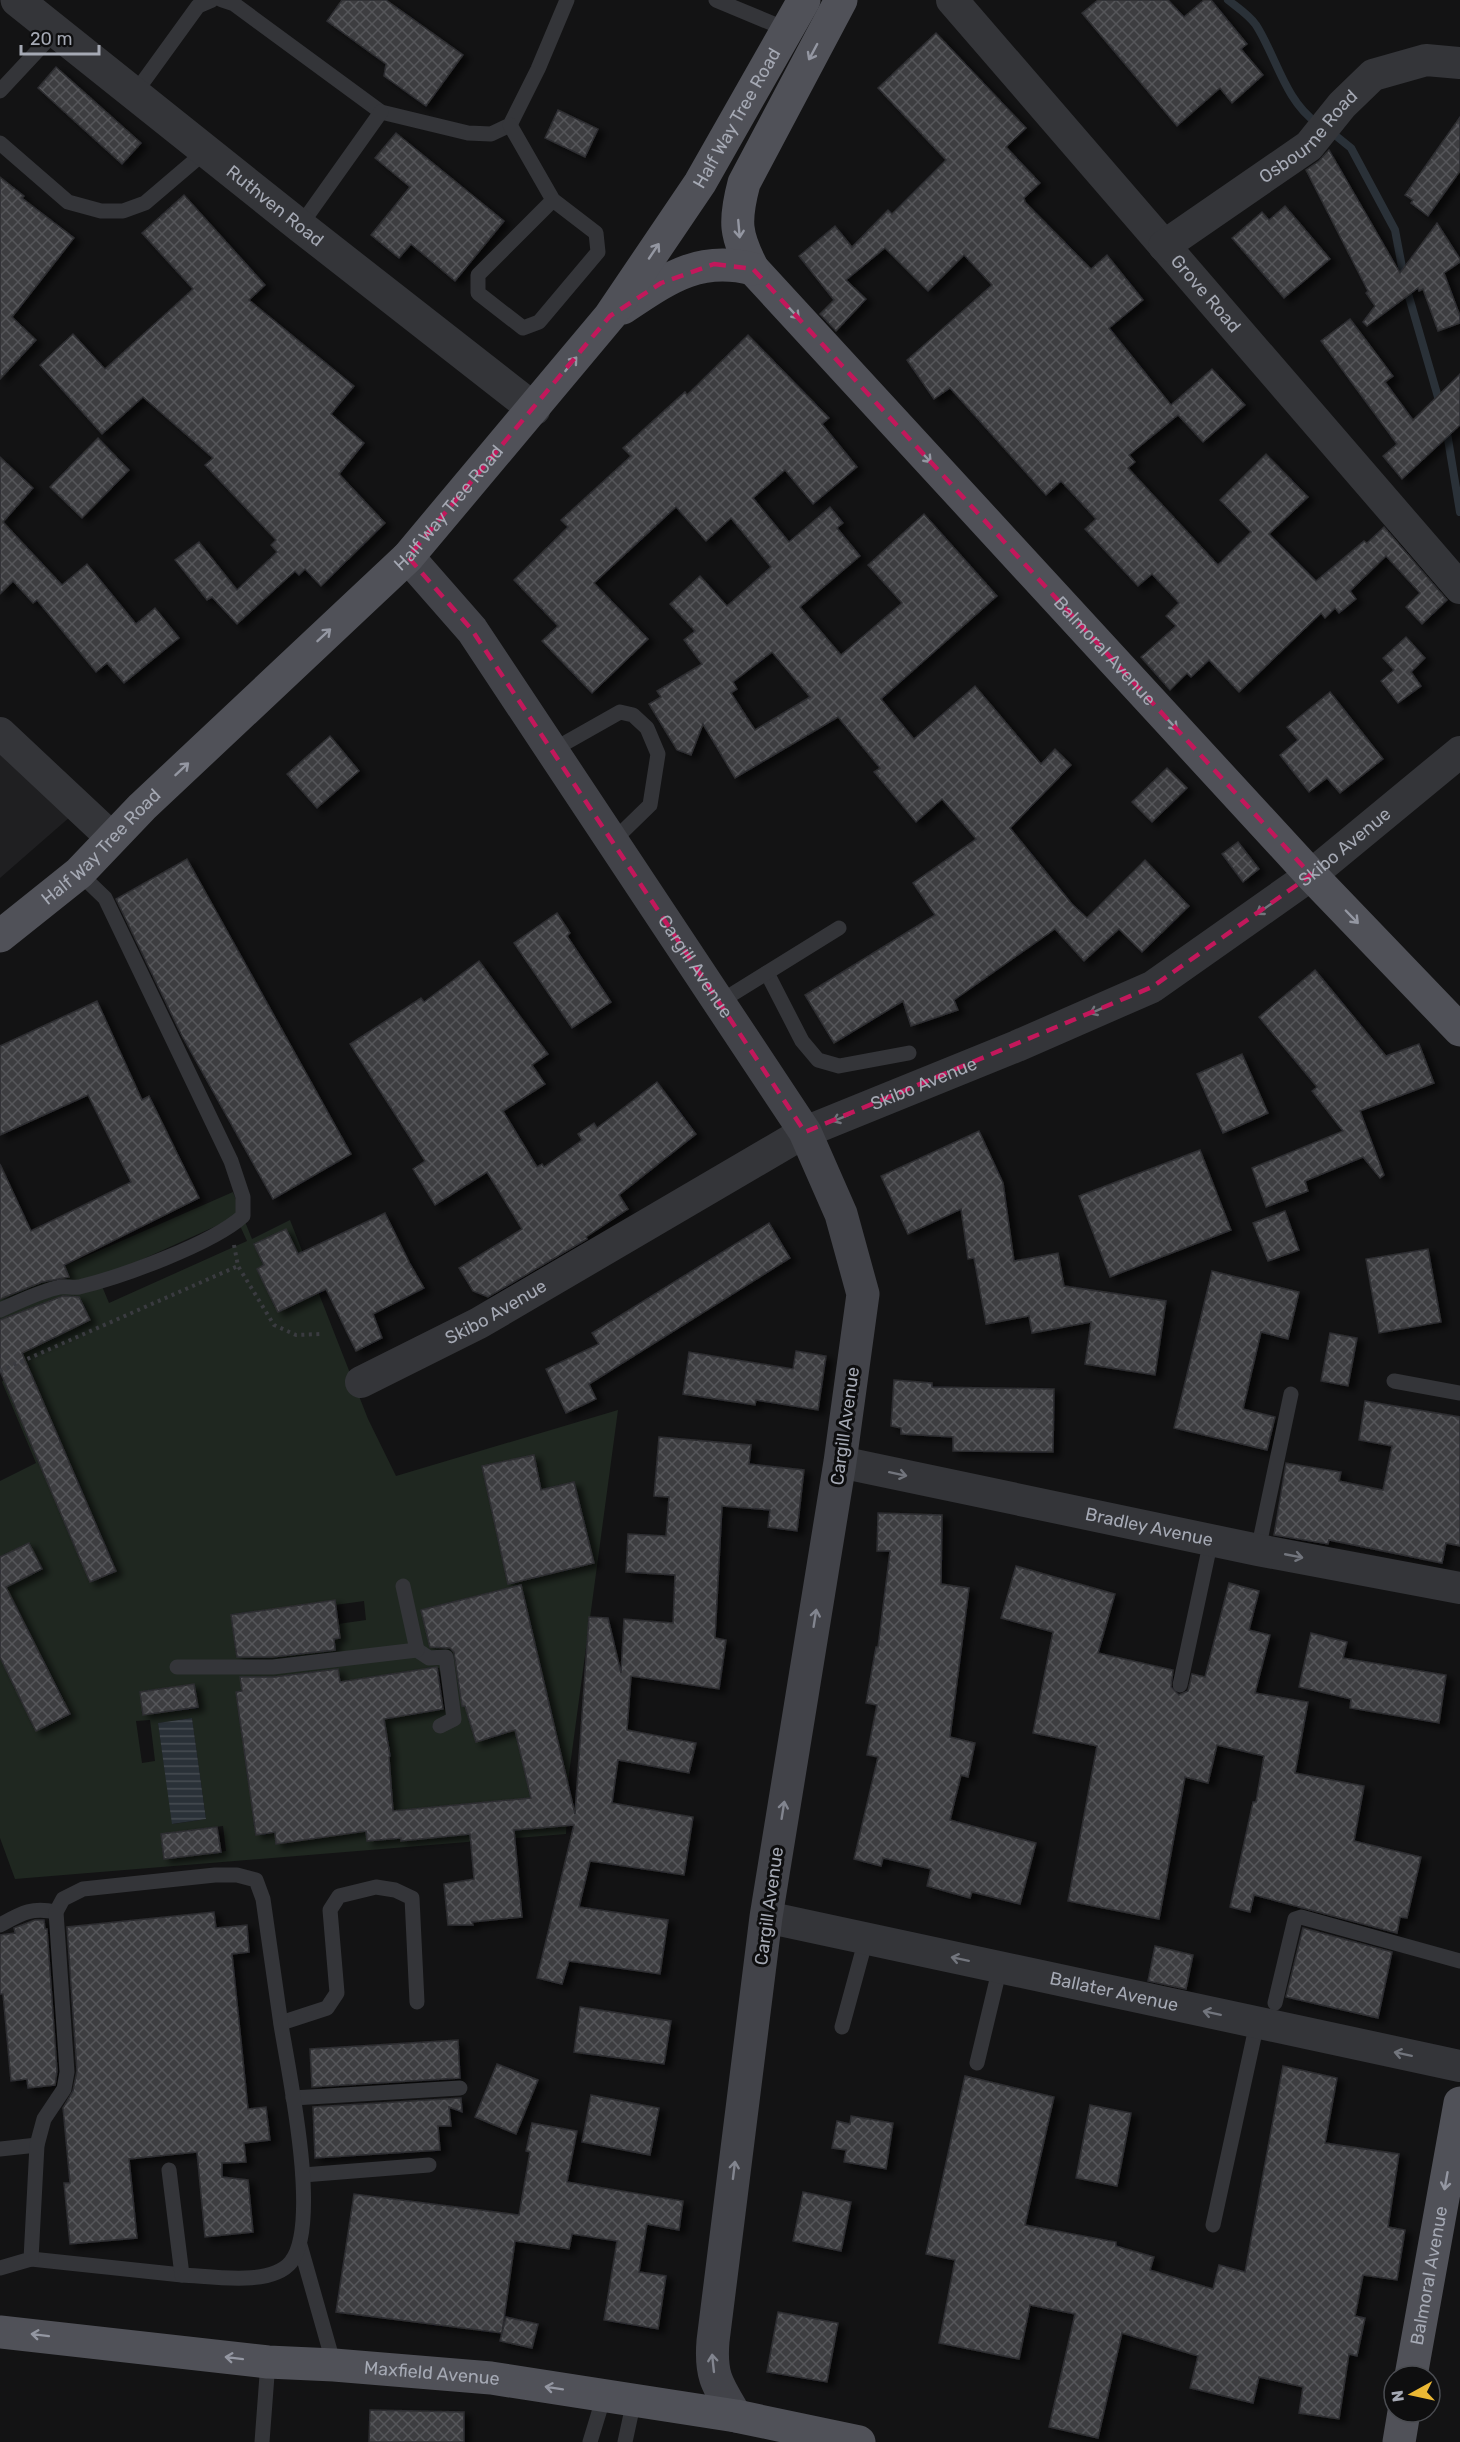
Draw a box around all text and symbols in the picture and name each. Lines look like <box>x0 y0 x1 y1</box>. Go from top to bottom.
scale bar <box>21 18 99 56</box>
text: 20 m <box>30 28 72 50</box>
one-way arrow <box>807 42 818 60</box>
street label: Half Way Tree Road <box>688 44 785 192</box>
street label: Osbourne Road <box>1255 85 1362 188</box>
street label: Ruthven Road <box>222 160 328 251</box>
one-way arrow <box>734 218 745 238</box>
one-way arrow <box>648 243 660 259</box>
street label: Grove Road <box>1166 250 1245 337</box>
one-way arrow <box>786 305 800 320</box>
one-way arrow <box>564 356 577 372</box>
street label: Half Way Tree Road <box>389 441 508 576</box>
one-way arrow <box>918 448 932 463</box>
street label: Balmoral Avenue <box>1049 592 1161 710</box>
one-way arrow <box>317 628 332 643</box>
one-way arrow <box>1164 715 1178 730</box>
one-way arrow <box>175 762 190 776</box>
street label: Half Way Tree Road <box>37 784 165 910</box>
street label: Skibo Avenue <box>1294 803 1395 891</box>
one-way arrow <box>1256 903 1272 915</box>
one-way arrow <box>1345 910 1359 925</box>
street label: Cargill Avenue <box>653 911 737 1022</box>
one-way arrow <box>1090 1005 1108 1017</box>
street label: Skibo Avenue <box>867 1052 980 1115</box>
one-way arrow <box>832 1113 850 1124</box>
street label: Skibo Avenue <box>442 1275 551 1349</box>
street label: Cargill Avenue <box>826 1365 864 1487</box>
one-way arrow <box>887 1469 907 1480</box>
street label: Bradley Avenue <box>1083 1503 1215 1551</box>
one-way arrow <box>1284 1551 1303 1562</box>
one-way arrow <box>810 1609 821 1628</box>
one-way arrow <box>778 1801 789 1821</box>
street label: Cargill Avenue <box>750 1845 788 1967</box>
one-way arrow <box>951 1953 970 1964</box>
street label: Ballater Avenue <box>1048 1967 1181 2016</box>
one-way arrow <box>1203 2007 1222 2018</box>
one-way arrow <box>1394 2048 1413 2059</box>
one-way arrow <box>729 2160 740 2180</box>
one-way arrow <box>1440 2171 1451 2191</box>
street label: Balmoral Avenue <box>1406 2204 1452 2347</box>
one-way arrow <box>31 2330 51 2341</box>
one-way arrow <box>225 2352 245 2363</box>
one-way arrow <box>707 2354 718 2374</box>
street label: Maxfield Avenue <box>363 2357 501 2390</box>
north arrow <box>1382 2364 1442 2424</box>
one-way arrow <box>544 2382 564 2393</box>
text: N <box>1387 2389 1408 2403</box>

